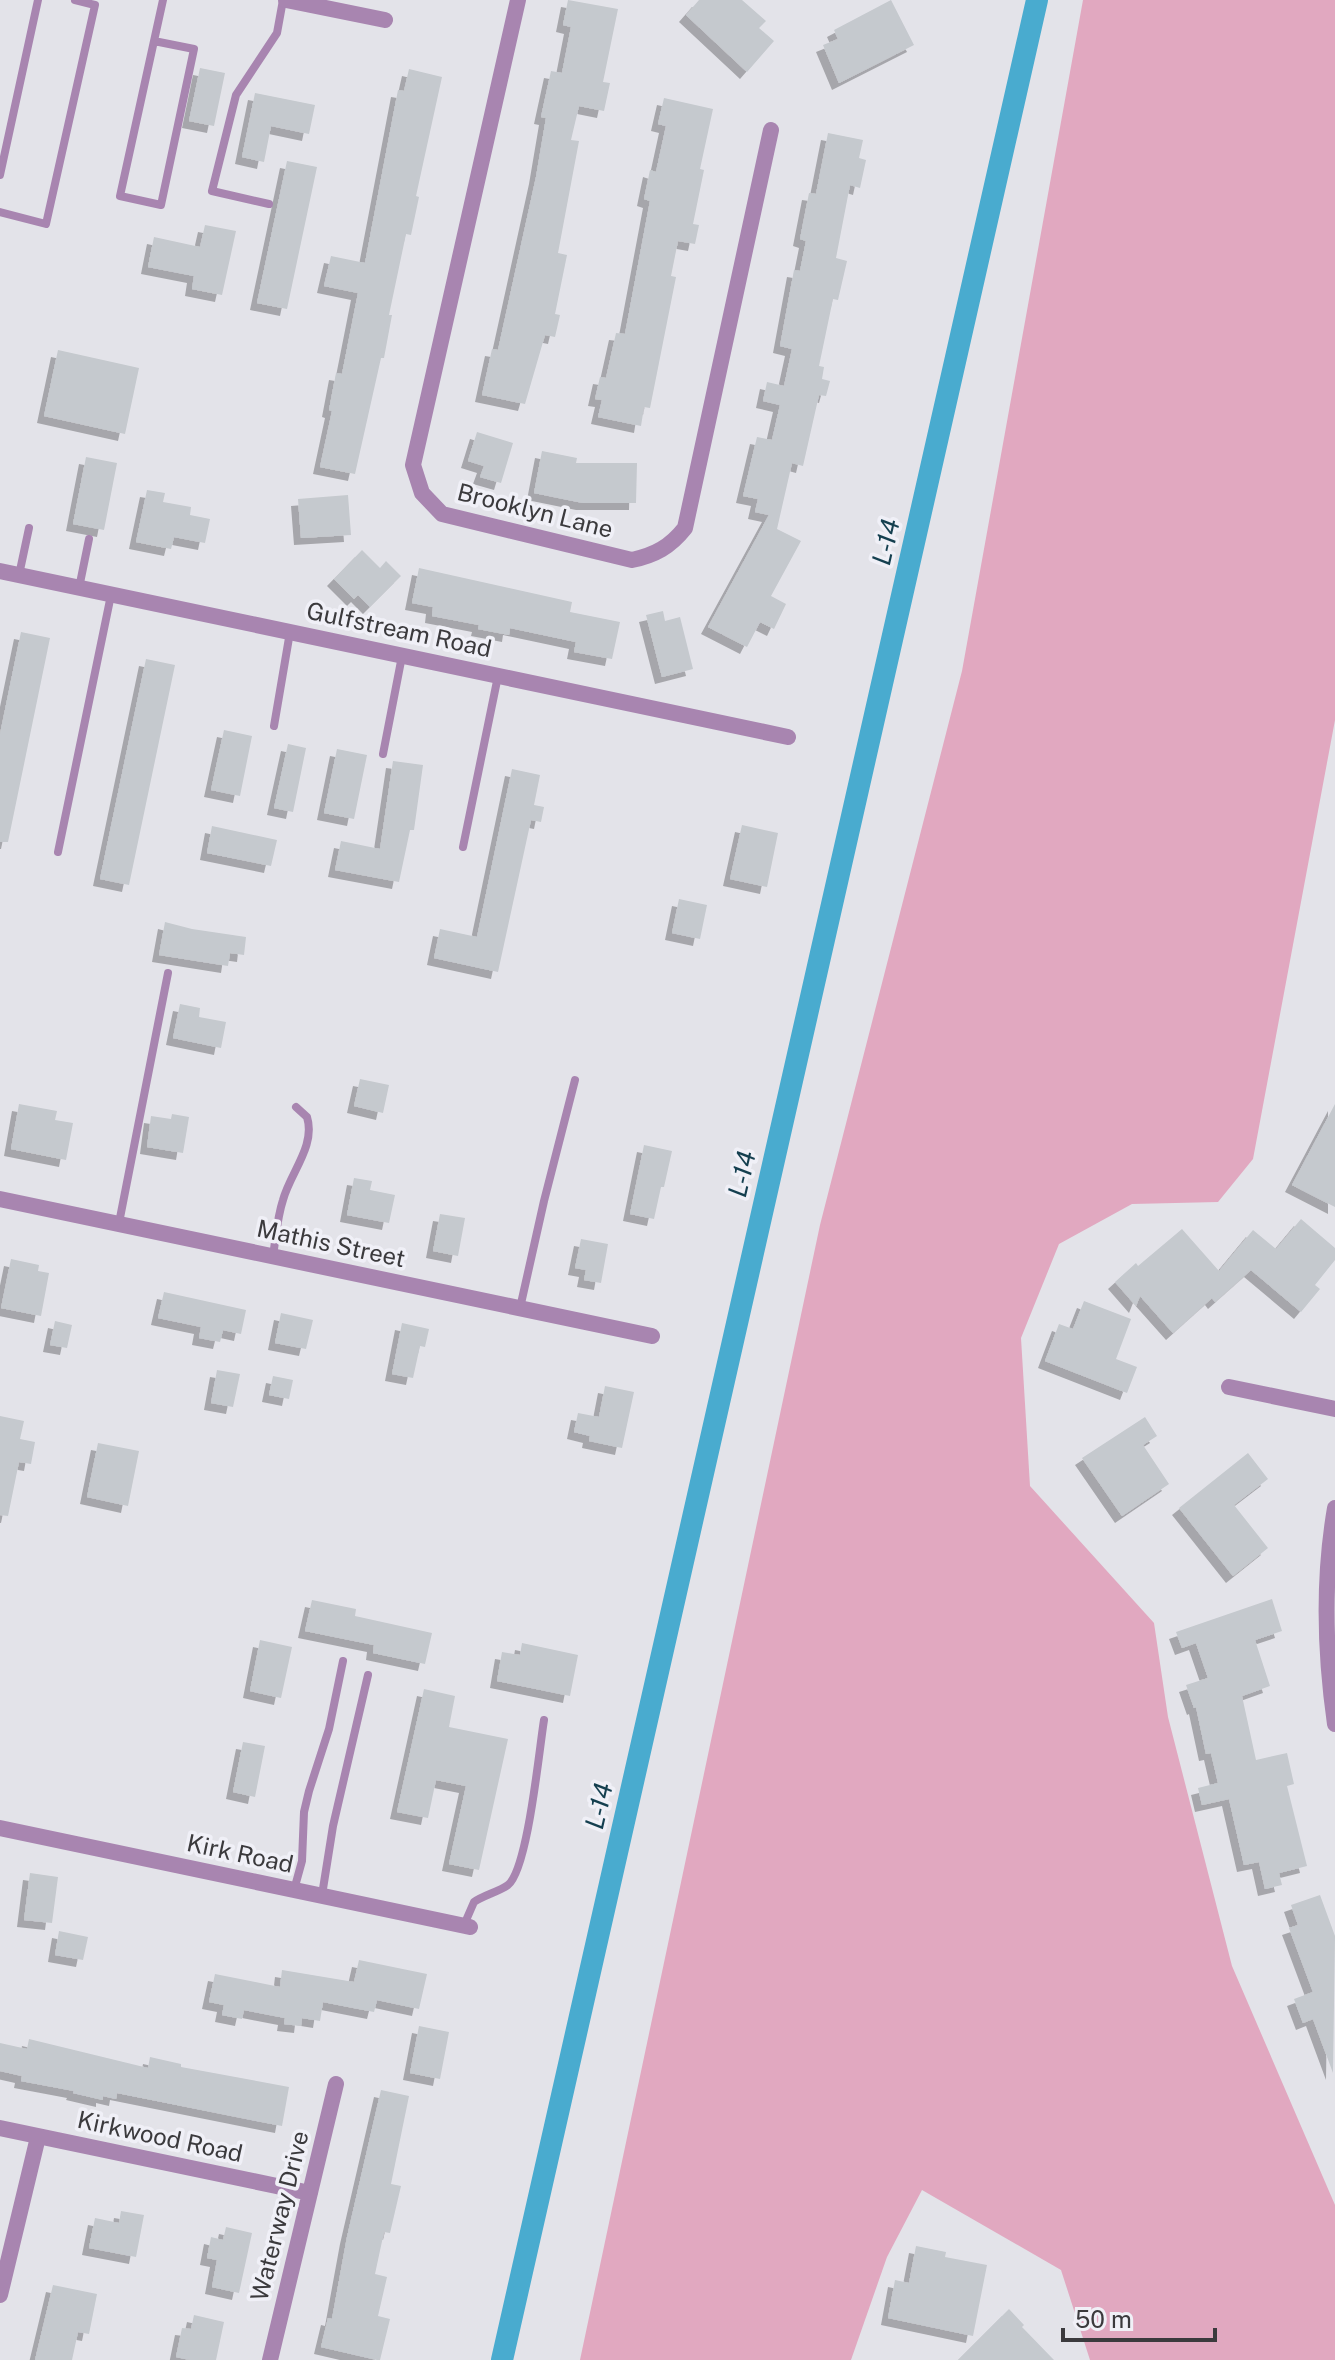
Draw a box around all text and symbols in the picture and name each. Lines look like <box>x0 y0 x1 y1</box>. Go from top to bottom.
street label: Brooklyn Lane <box>455 477 616 543</box>
water label: L-14 <box>865 516 906 568</box>
street label: Gulfstream Road <box>304 596 494 662</box>
water label: L-14 <box>721 1148 762 1200</box>
street label: Mathis Street <box>254 1214 408 1272</box>
water label: L-14 <box>578 1780 619 1832</box>
street label: Kirk Road <box>184 1828 296 1878</box>
street label: Kirkwood Road <box>75 2105 245 2167</box>
street label: Waterway Drive <box>244 2128 314 2304</box>
scale bar <box>1063 2292 1215 2342</box>
text: 50 m <box>1075 2305 1132 2333</box>

